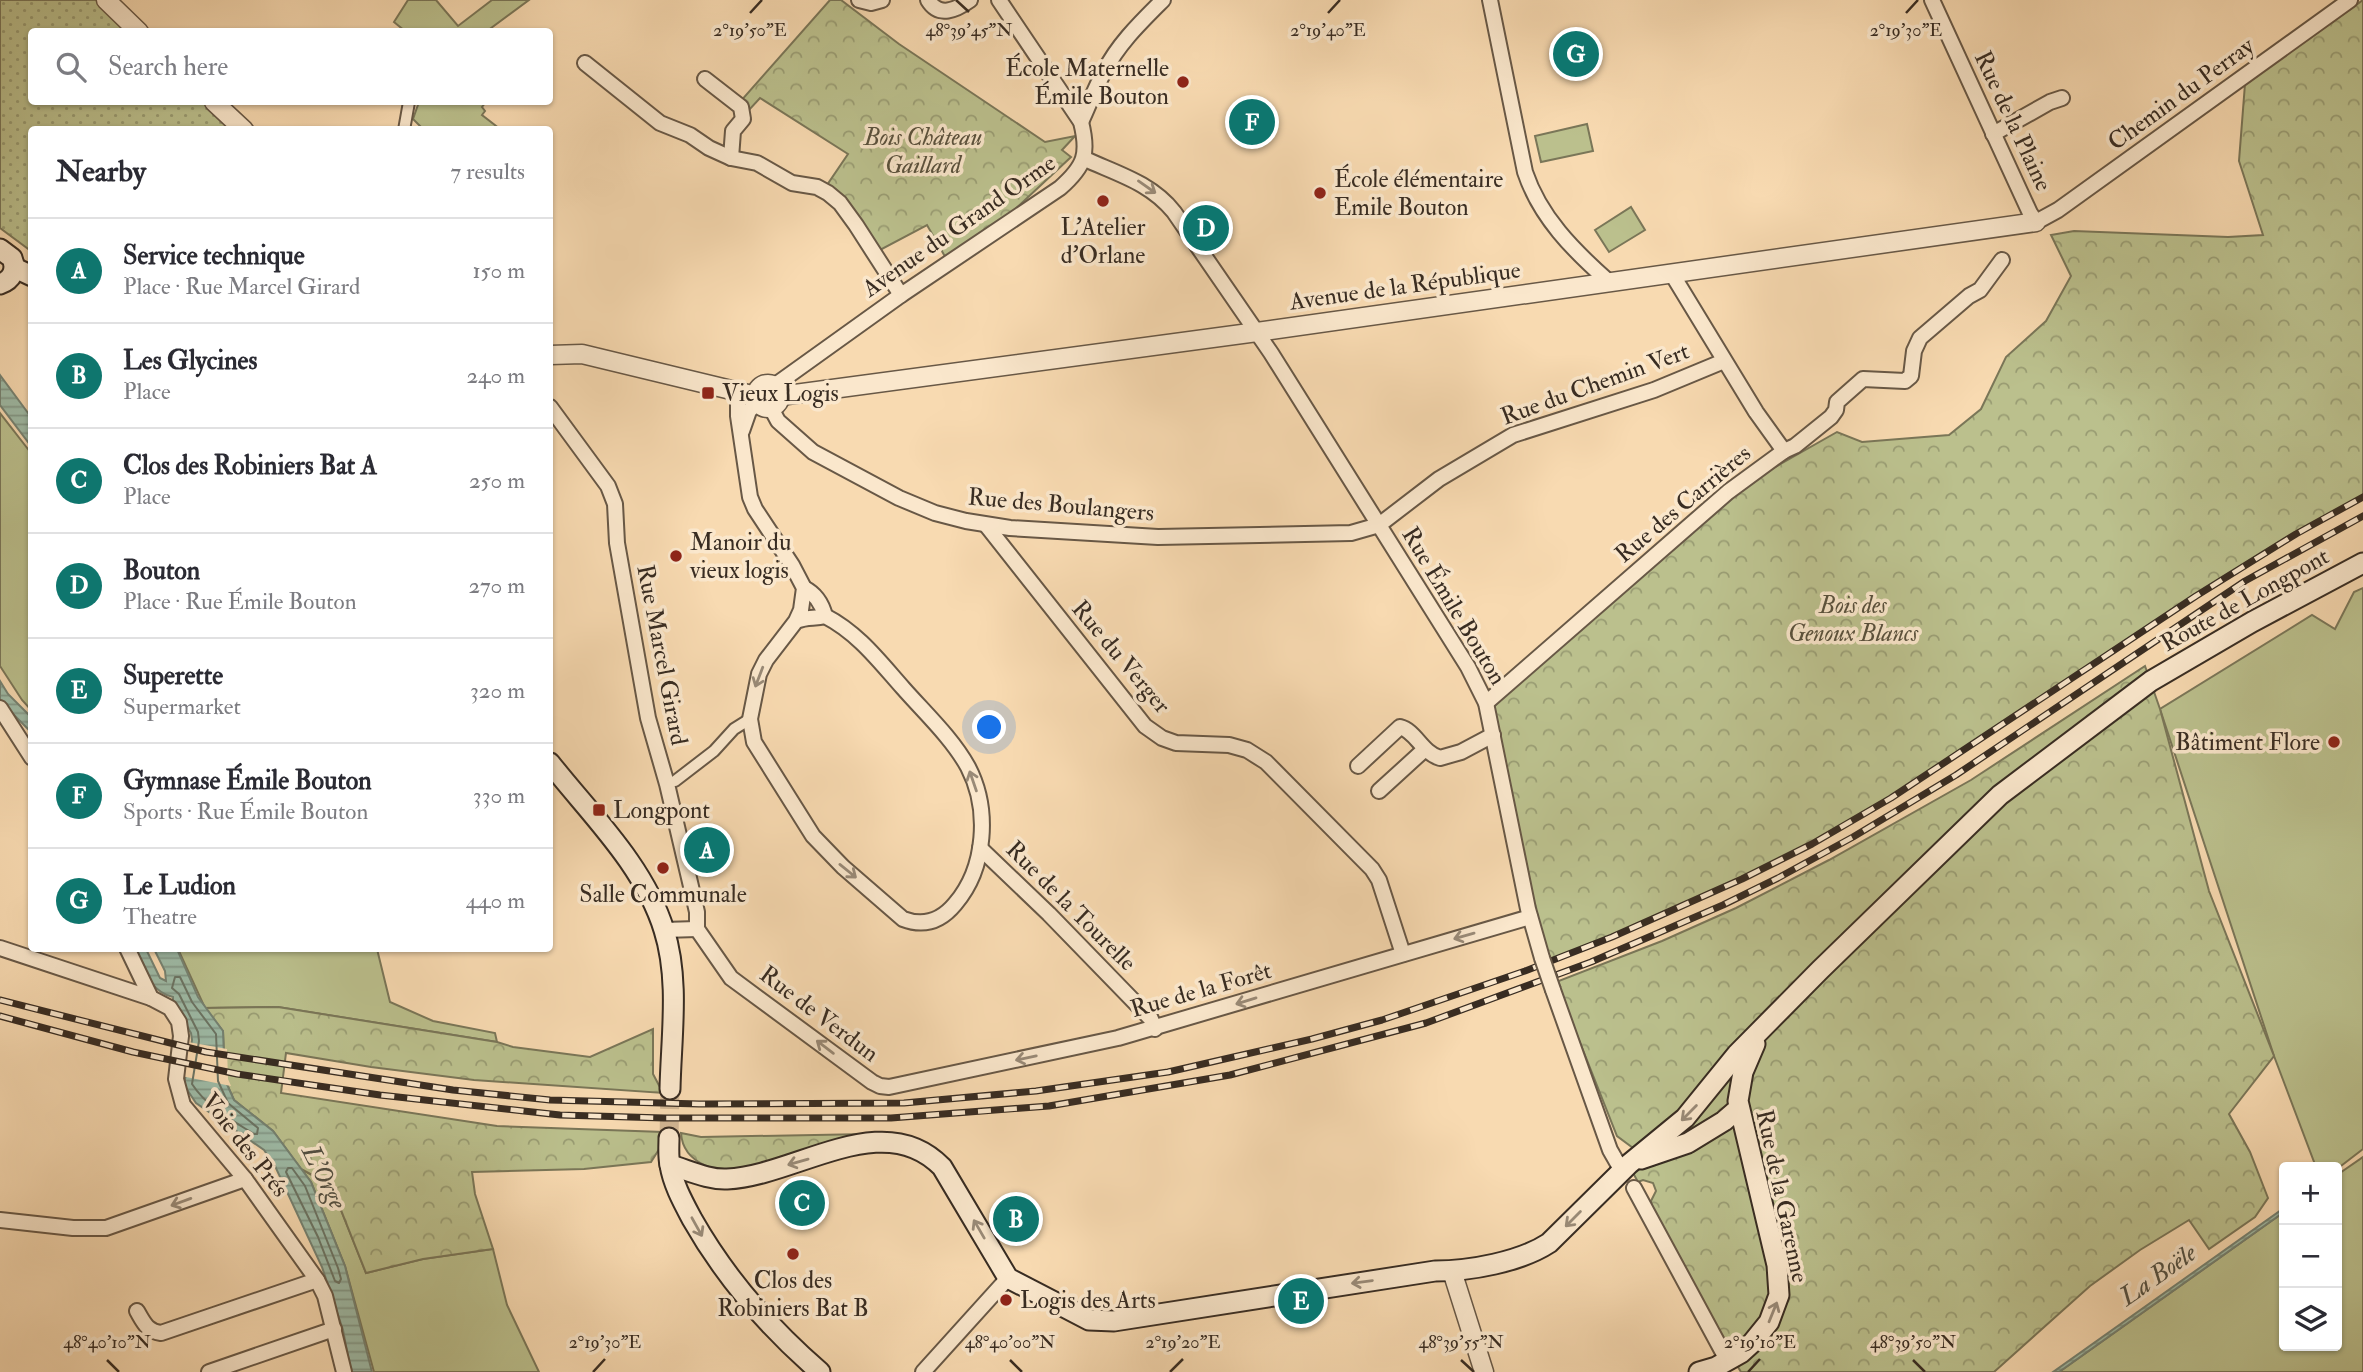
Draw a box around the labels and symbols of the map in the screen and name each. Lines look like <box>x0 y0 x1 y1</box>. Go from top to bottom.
text: 2°19'50"E <box>713 19 787 42</box>
text: 48°39'45"N <box>926 19 1012 42</box>
text: 2°19'40"E <box>1290 19 1366 42</box>
text: 2°19'30"E <box>1870 19 1942 42</box>
pin: G <box>1553 28 1599 80</box>
street label: Chemin du Perray <box>2102 30 2261 158</box>
street label: Rue de la Plaine <box>1967 46 2059 196</box>
place label: École Maternelle Émile Bouton <box>1005 52 1169 112</box>
marker: École Maternelle Émile Bouton <box>1175 74 1191 90</box>
pin: F <box>1229 96 1275 148</box>
park label: Bois Château Gaillard <box>863 122 982 181</box>
street label: Avenue du Grand Orme <box>855 148 1062 305</box>
place label: École élémentaire Emile Bouton <box>1334 163 1503 223</box>
one-way arrow <box>1137 180 1156 194</box>
marker: École élémentaire Emile Bouton <box>1312 185 1328 201</box>
marker: L'Atelier d'Orlane <box>1095 193 1111 209</box>
pin: D <box>1183 202 1229 254</box>
place label: L'Atelier d'Orlane <box>1061 212 1146 271</box>
street label: Avenue de la République <box>1287 254 1523 318</box>
street label: Rue du Chemin Vert <box>1497 335 1694 432</box>
place label: Vieux Logis <box>722 378 839 409</box>
marker: Vieux Logis <box>700 385 716 401</box>
street label: Rue des Carrières <box>1609 438 1757 570</box>
street label: Rue des Boulangers <box>967 481 1155 529</box>
street label: Rue Émile Bouton <box>1395 521 1514 691</box>
place label: Manoir du vieux logis <box>689 527 791 586</box>
street label: Route de Longpont <box>2155 541 2335 659</box>
marker: Manoir du vieux logis <box>668 548 684 564</box>
street label: Rue Marcel Girard <box>629 562 695 748</box>
park label: Bois des Genoux Blancs <box>1788 590 1918 649</box>
street label: Rue du Verger <box>1065 594 1177 720</box>
one-way arrow <box>751 665 764 687</box>
your location <box>972 710 1006 744</box>
place label: Bâtiment Flore <box>2175 727 2320 758</box>
marker: Bâtiment Flore <box>2326 734 2342 750</box>
one-way arrow <box>966 770 979 792</box>
place label: Longpont <box>613 795 710 826</box>
marker: Longpont <box>591 802 607 818</box>
pin: A <box>684 824 730 876</box>
street label: Rue de la Tourelle <box>999 834 1143 978</box>
marker: Salle Communale <box>655 860 671 876</box>
one-way arrow <box>838 863 856 879</box>
place label: Salle Communale <box>579 879 747 910</box>
one-way arrow <box>1453 930 1475 943</box>
street label: Rue de la Forêt <box>1127 955 1275 1025</box>
street label: Rue de Verdun <box>753 959 885 1069</box>
one-way arrow <box>1235 995 1257 1008</box>
one-way arrow <box>815 1040 834 1055</box>
one-way arrow <box>1015 1051 1038 1065</box>
street label: Voie des Prés <box>195 1087 295 1203</box>
one-way arrow <box>1680 1105 1697 1122</box>
street label: Rue de la Garenne <box>1749 1107 1815 1285</box>
water label: L'Orge <box>294 1139 354 1215</box>
one-way arrow <box>787 1156 809 1169</box>
pin: C <box>779 1177 825 1229</box>
pin: B <box>993 1193 1039 1245</box>
one-way arrow <box>170 1197 192 1209</box>
one-way arrow <box>1565 1210 1582 1227</box>
one-way arrow <box>691 1216 704 1237</box>
one-way arrow <box>972 1220 986 1240</box>
water label: La Boële <box>2113 1237 2203 1314</box>
marker: Clos des Robiniers Bat B <box>785 1246 801 1262</box>
place label: Clos des Robiniers Bat B <box>717 1265 869 1324</box>
pin: E <box>1278 1275 1324 1327</box>
one-way arrow <box>1351 1276 1373 1289</box>
place label: Logis des Arts <box>1020 1285 1156 1316</box>
marker: Logis des Arts <box>998 1292 1014 1308</box>
one-way arrow <box>1767 1302 1780 1324</box>
text: 48°40'10"N <box>63 1331 151 1354</box>
text: 2°19'30"E <box>569 1331 641 1354</box>
text: 48°40'00"N <box>965 1331 1055 1354</box>
text: 2°19'20"E <box>1146 1331 1220 1354</box>
text: 48°39'55"N <box>1418 1331 1504 1354</box>
text: 2°19'10"E <box>1724 1331 1796 1354</box>
text: 48°39'50"N <box>1870 1331 1956 1354</box>

